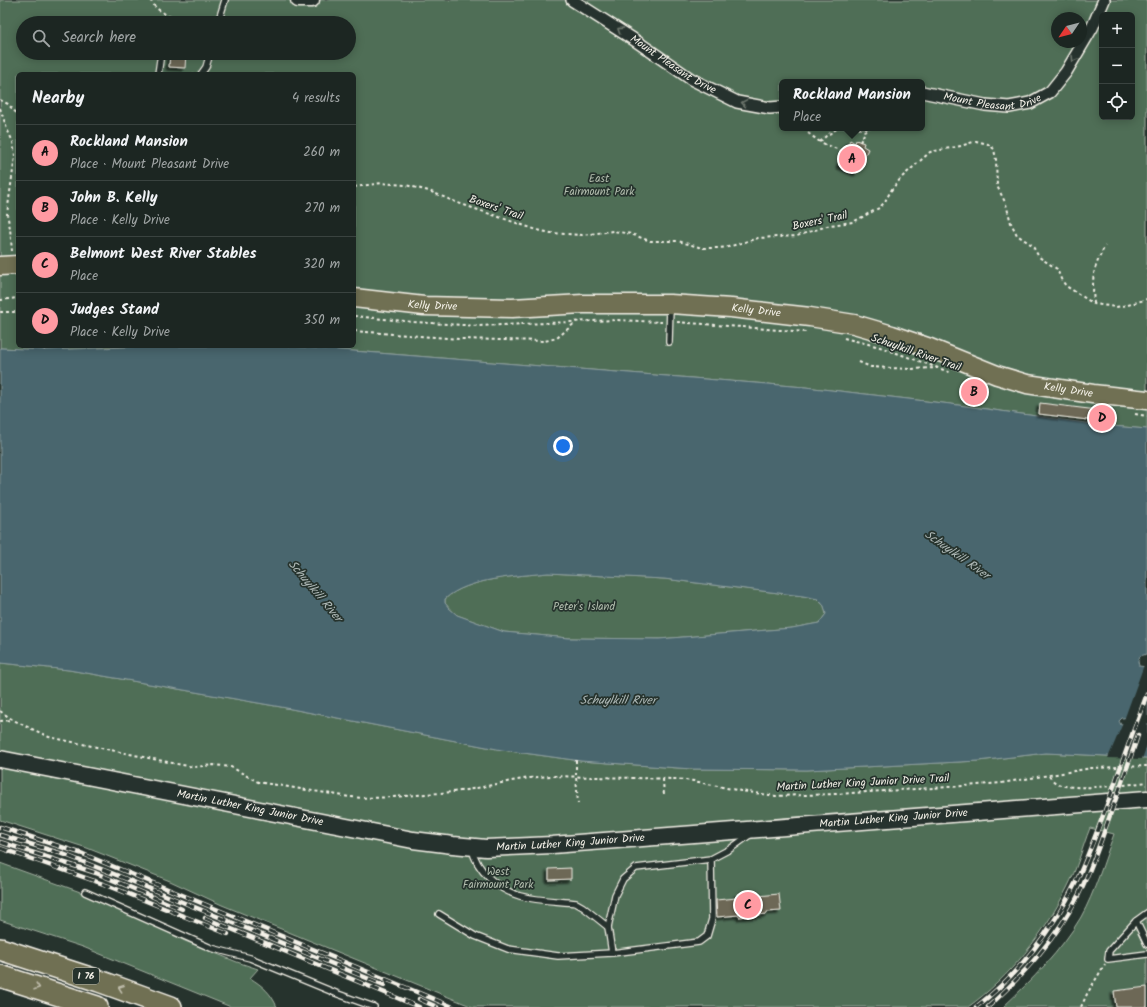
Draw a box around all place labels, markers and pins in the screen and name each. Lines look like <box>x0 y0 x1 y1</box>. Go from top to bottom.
pin: A <box>839 144 865 174</box>
pin: B <box>961 377 987 407</box>
pin: D <box>1089 403 1115 433</box>
pin: C <box>735 890 761 920</box>

